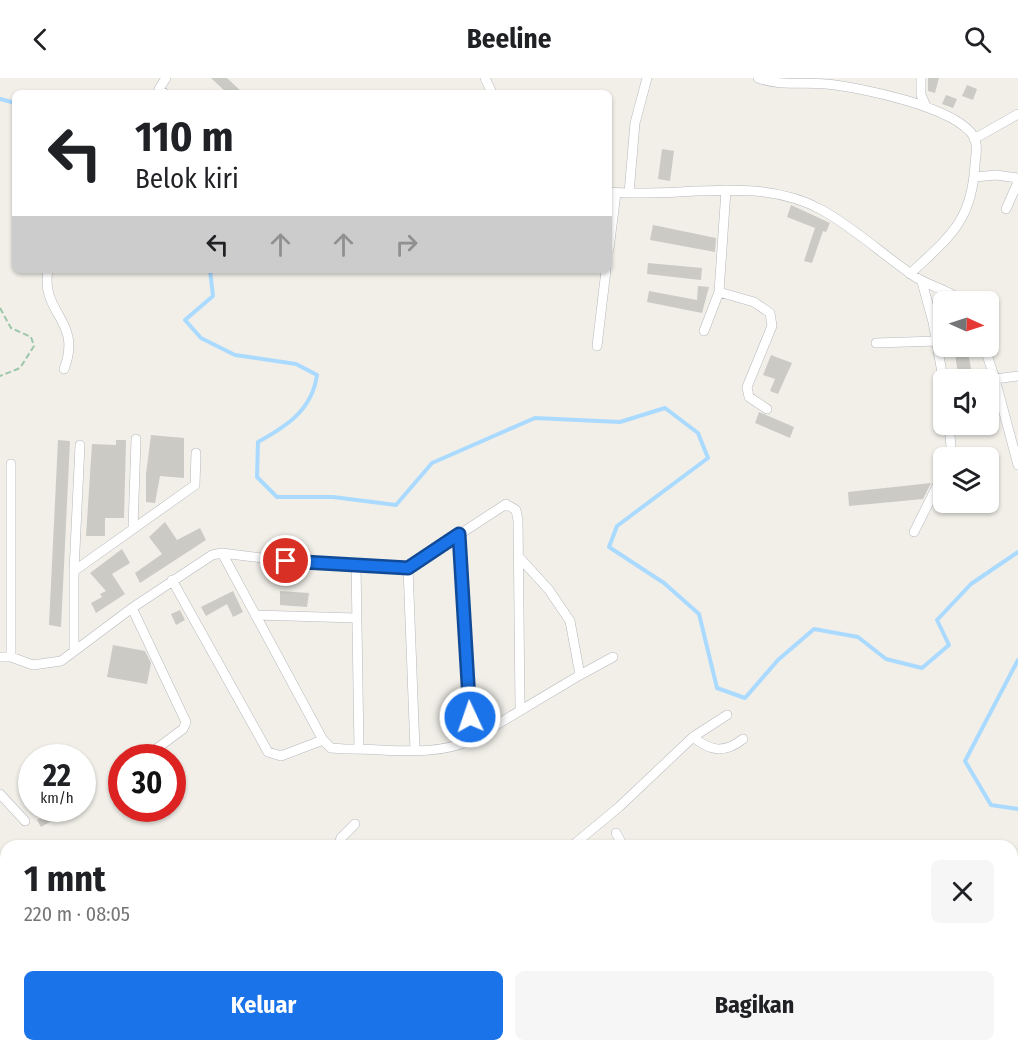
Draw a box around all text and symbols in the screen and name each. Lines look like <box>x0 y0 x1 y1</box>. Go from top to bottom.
icon: back <box>24 23 57 56</box>
text: Beeline <box>467 23 551 55</box>
icon: search <box>961 23 994 56</box>
text: 110 m <box>135 112 234 162</box>
icon: left <box>36 114 114 192</box>
text: Belok kiri <box>135 163 239 195</box>
icon: left <box>201 228 234 261</box>
icon: ahead <box>264 228 297 261</box>
icon: ahead <box>327 228 360 261</box>
icon: right <box>390 228 423 261</box>
north arrow <box>933 291 999 357</box>
map controls <box>933 291 999 513</box>
button: sound <box>933 369 999 435</box>
button: layers <box>933 447 999 513</box>
pin <box>260 535 311 586</box>
icon: arrive <box>269 544 302 577</box>
position arrow <box>438 685 502 749</box>
speed limit sign: 30 <box>108 744 186 822</box>
text: 22 <box>43 758 71 794</box>
text: km/h <box>40 789 74 807</box>
text: 1 mnt <box>24 857 106 901</box>
button: close <box>931 860 994 923</box>
text: 220 m · 08:05 <box>24 902 130 926</box>
button: Keluar <box>24 971 503 1040</box>
button: Bagikan <box>515 971 994 1040</box>

